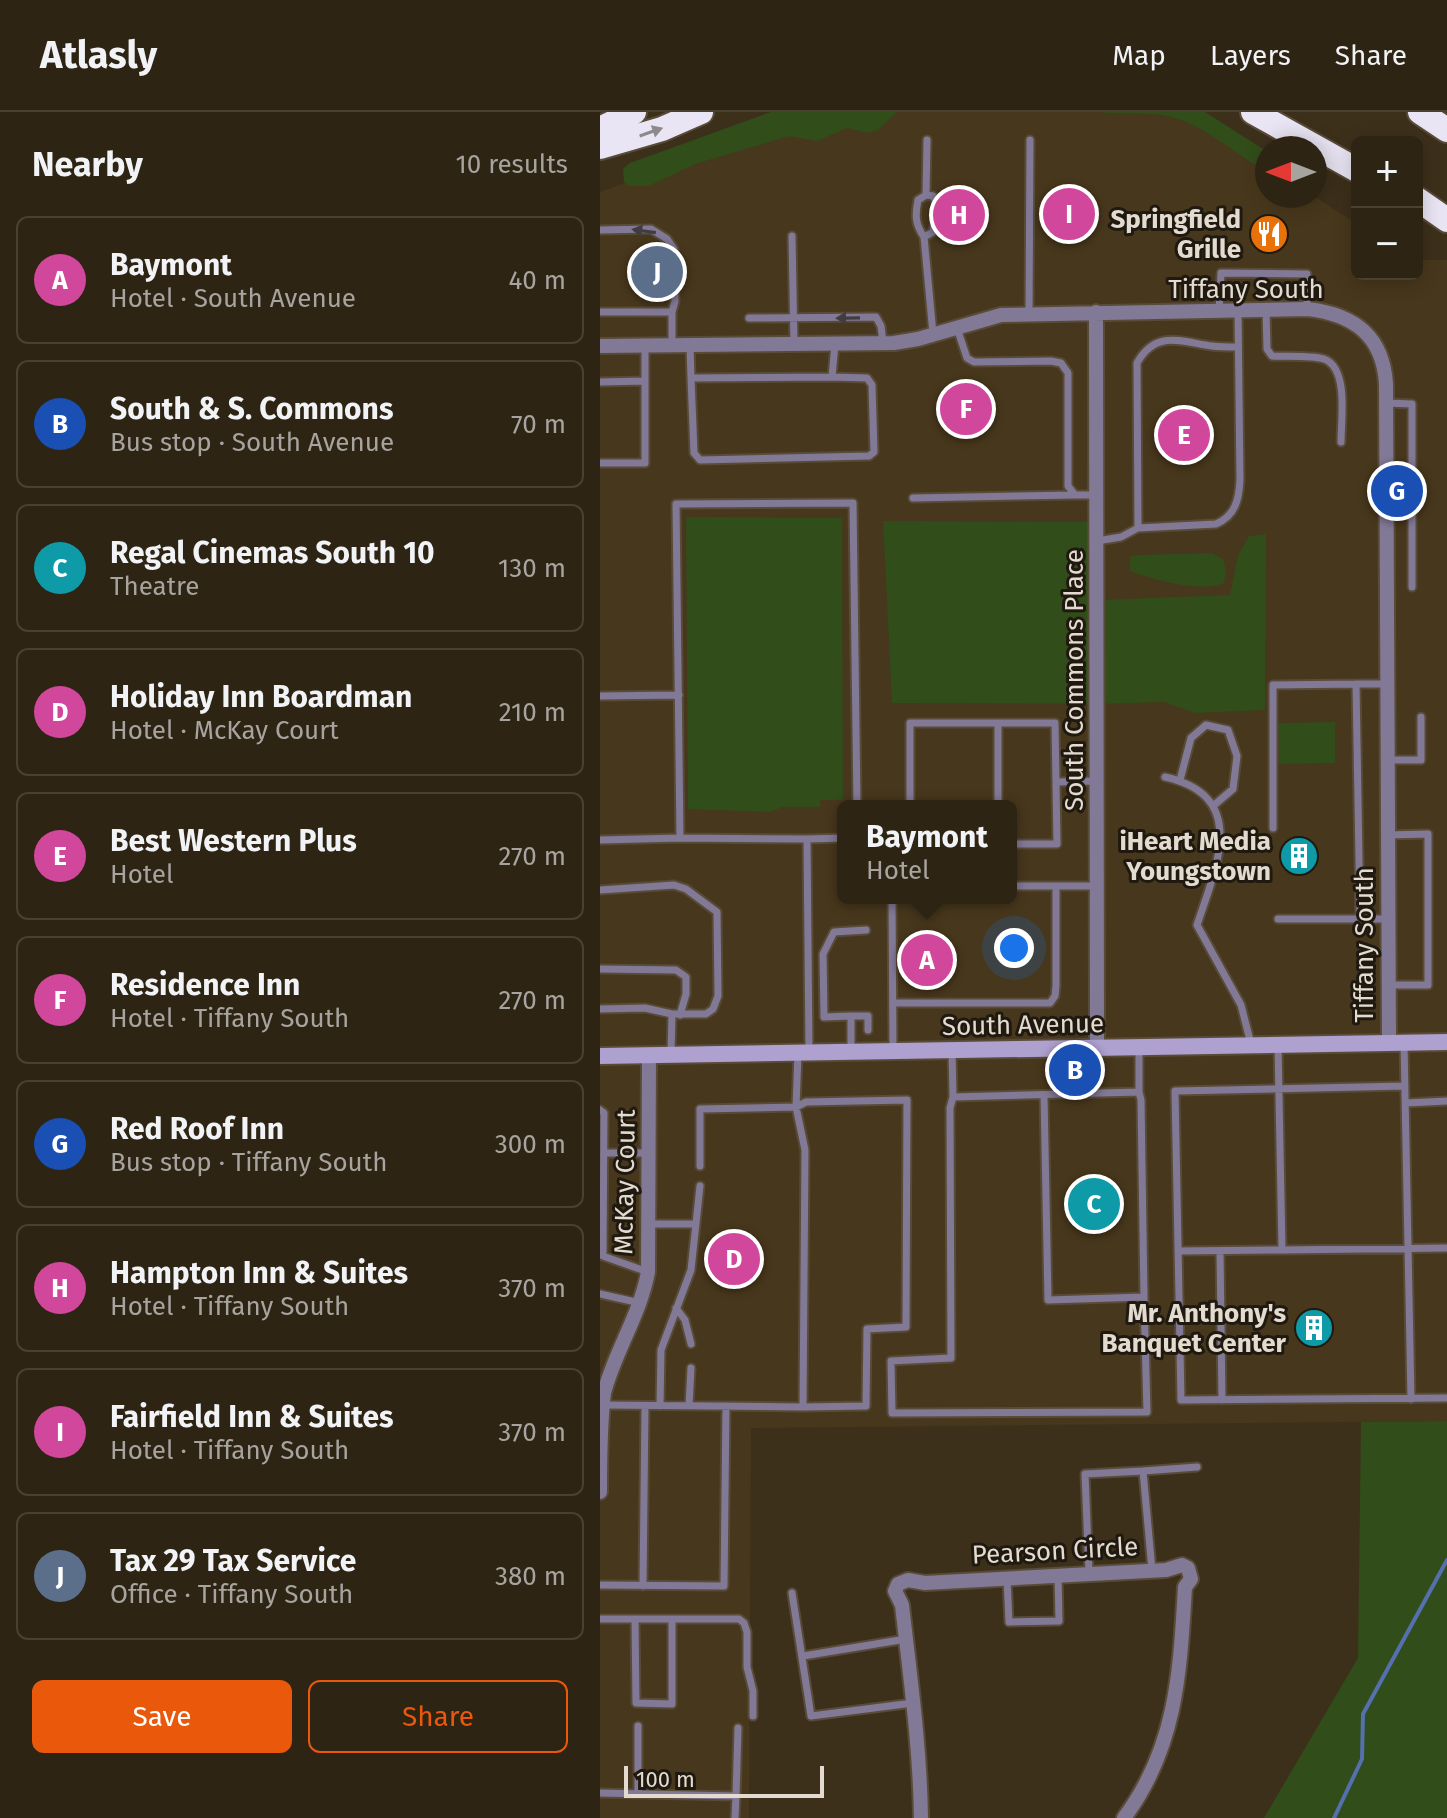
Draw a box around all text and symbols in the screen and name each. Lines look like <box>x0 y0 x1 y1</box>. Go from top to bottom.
text: Atlasly <box>40 32 157 78</box>
text: Map <box>1112 39 1166 72</box>
text: Layers <box>1210 39 1291 72</box>
text: Share <box>1335 39 1407 72</box>
one-way arrow <box>640 125 664 138</box>
north arrow <box>1255 136 1327 208</box>
map controls <box>1351 136 1423 280</box>
button: + <box>1351 136 1423 208</box>
text: Nearby <box>32 144 143 185</box>
text: 10 results <box>455 149 568 180</box>
pin: I <box>1043 184 1095 244</box>
pin: H <box>933 185 985 245</box>
place label: Springfield Grille <box>1110 204 1241 265</box>
button: − <box>1351 208 1423 280</box>
restaurant icon: Springfield Grille <box>1248 213 1290 255</box>
one-way arrow <box>632 224 657 237</box>
pin: J <box>631 242 683 302</box>
text: Baymont <box>110 247 232 283</box>
text: A <box>52 265 68 296</box>
text: 40 m <box>508 265 566 296</box>
street label: Tiffany South <box>1168 274 1324 305</box>
text: Hotel · South Avenue <box>110 283 356 314</box>
one-way arrow <box>835 312 860 324</box>
pin: F <box>940 379 992 439</box>
text: South & S. Commons <box>110 391 393 427</box>
pin: E <box>1158 405 1210 465</box>
text: B <box>52 409 68 440</box>
text: 70 m <box>511 409 566 440</box>
text: Bus stop · South Avenue <box>110 427 394 458</box>
pin: G <box>1371 461 1423 521</box>
text: Regal Cinemas South 10 <box>110 535 435 571</box>
street label: South Commons Place <box>1059 549 1090 811</box>
text: C <box>53 553 67 584</box>
text: 130 m <box>498 553 566 584</box>
text: Theatre <box>110 571 200 602</box>
text: Holiday Inn Boardman <box>110 679 412 715</box>
text: D <box>52 697 68 728</box>
text: 210 m <box>499 697 566 728</box>
text: Hotel · McKay Court <box>110 715 339 746</box>
popup <box>837 800 1017 904</box>
text: Baymont <box>866 819 988 855</box>
text: Best Western Plus <box>110 823 357 859</box>
place label: iHeart Media Youngstown <box>1119 826 1271 887</box>
building icon: iHeart Media Youngstown <box>1278 835 1320 877</box>
text: E <box>53 841 67 872</box>
text: 270 m <box>498 841 566 872</box>
text: Hotel <box>866 855 930 886</box>
text: Hotel <box>110 859 174 890</box>
street label: Tiffany South <box>1349 867 1380 1023</box>
your location <box>994 928 1034 968</box>
pin: A <box>901 930 953 990</box>
text: Residence Inn <box>110 967 300 1003</box>
text: F <box>54 985 66 1016</box>
text: 270 m <box>498 985 566 1016</box>
text: Hotel · Tiffany South <box>110 1003 349 1034</box>
street label: South Avenue <box>942 1008 1104 1042</box>
pin: B <box>1049 1040 1101 1100</box>
street label: McKay Court <box>608 1109 642 1255</box>
text: Red Roof Inn <box>110 1111 284 1147</box>
text: G <box>52 1129 68 1160</box>
text: 300 m <box>495 1129 566 1160</box>
text: Bus stop · Tiffany South <box>110 1147 387 1178</box>
pin: C <box>1068 1174 1120 1234</box>
pin: D <box>708 1229 760 1289</box>
text: Hampton Inn & Suites <box>110 1255 408 1291</box>
text: H <box>51 1273 69 1304</box>
text: 370 m <box>498 1273 566 1304</box>
text: Hotel · Tiffany South <box>110 1291 349 1322</box>
place label: Mr. Anthony's Banquet Center <box>1102 1298 1287 1359</box>
building icon: Mr. Anthony's Banquet Center <box>1293 1307 1335 1349</box>
text: Fairfield Inn & Suites <box>110 1399 393 1435</box>
text: I <box>56 1417 64 1448</box>
text: 370 m <box>498 1417 566 1448</box>
text: Hotel · Tiffany South <box>110 1435 349 1466</box>
street label: Pearson Circle <box>971 1531 1139 1571</box>
text: Tax 29 Tax Service <box>110 1543 356 1579</box>
text: J <box>56 1561 64 1592</box>
text: 380 m <box>495 1561 566 1592</box>
text: Office · Tiffany South <box>110 1579 353 1610</box>
button: Save <box>32 1680 292 1753</box>
button: Share <box>308 1680 568 1753</box>
scale bar <box>624 1762 824 1798</box>
text: 100 m <box>636 1766 695 1793</box>

